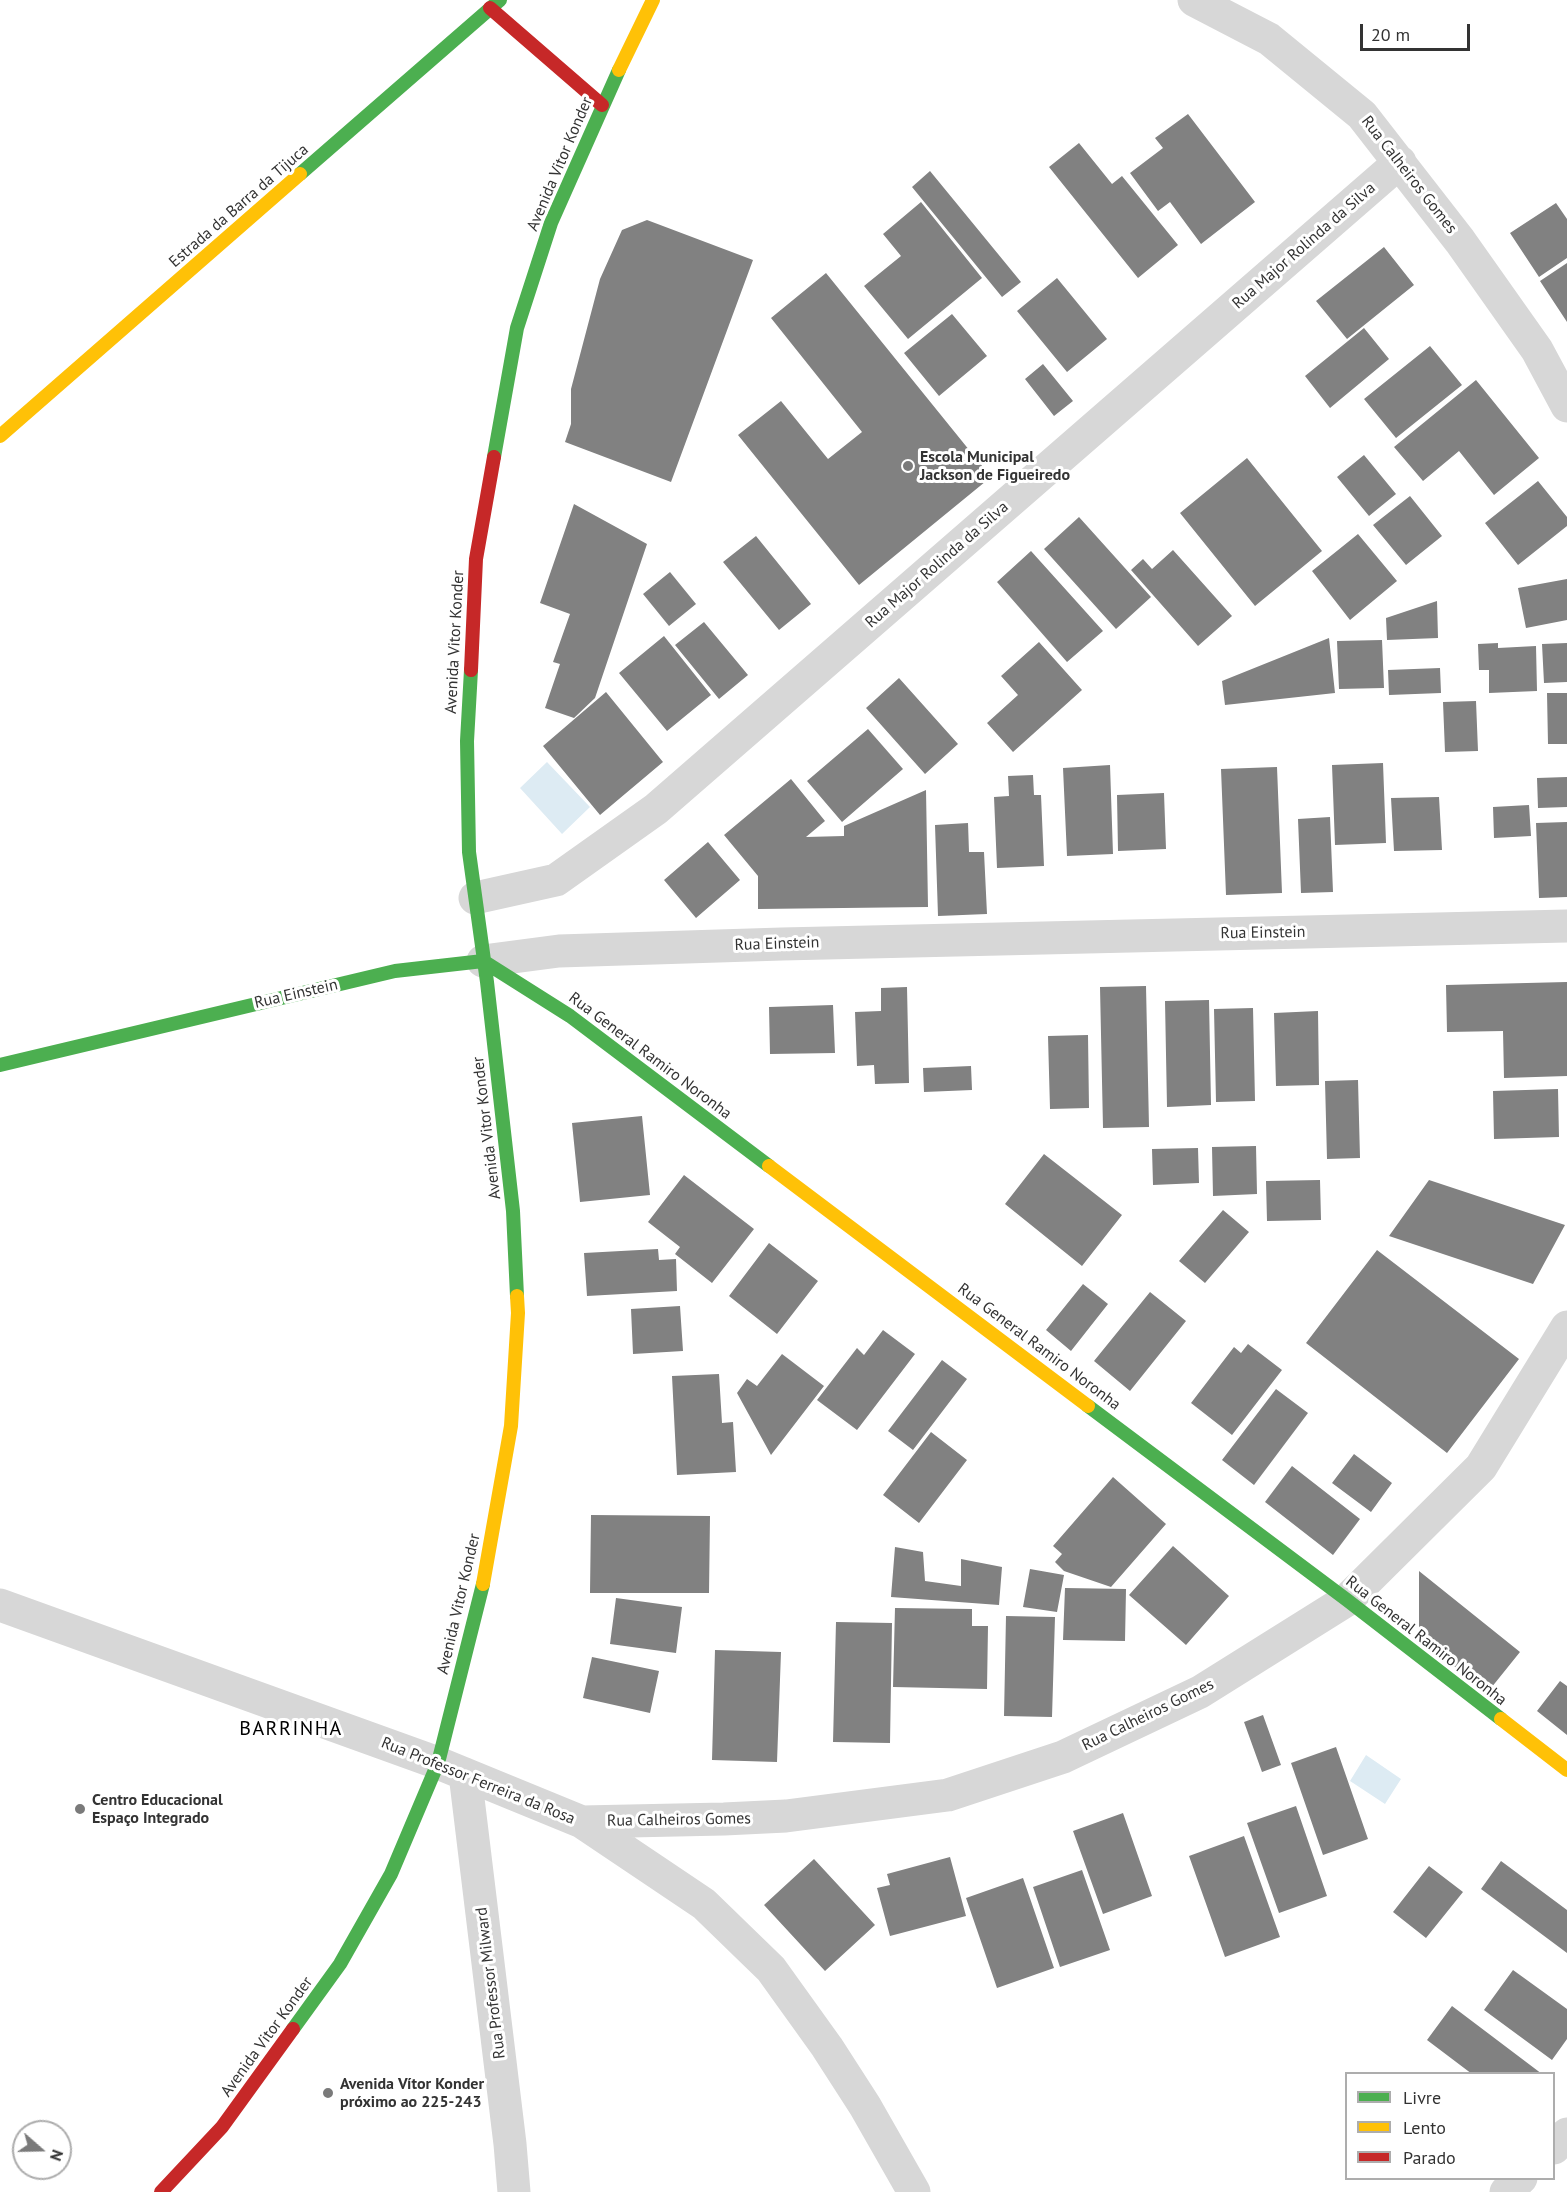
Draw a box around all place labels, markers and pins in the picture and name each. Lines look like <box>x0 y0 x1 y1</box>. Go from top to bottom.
place label: Escola Municipal Jackson de Figueiredo <box>920 447 1070 485</box>
marker: Escola Municipal Jackson de Figueiredo <box>901 459 915 473</box>
place label: Centro Educacional Espaço Integrado <box>92 1790 223 1828</box>
marker: Centro Educacional Espaço Integrado <box>73 1802 87 1816</box>
place label: Avenida Vítor Konder próximo ao 225-243 <box>340 2074 484 2112</box>
marker: Avenida Vítor Konder próximo ao 225-243 <box>321 2086 335 2100</box>

